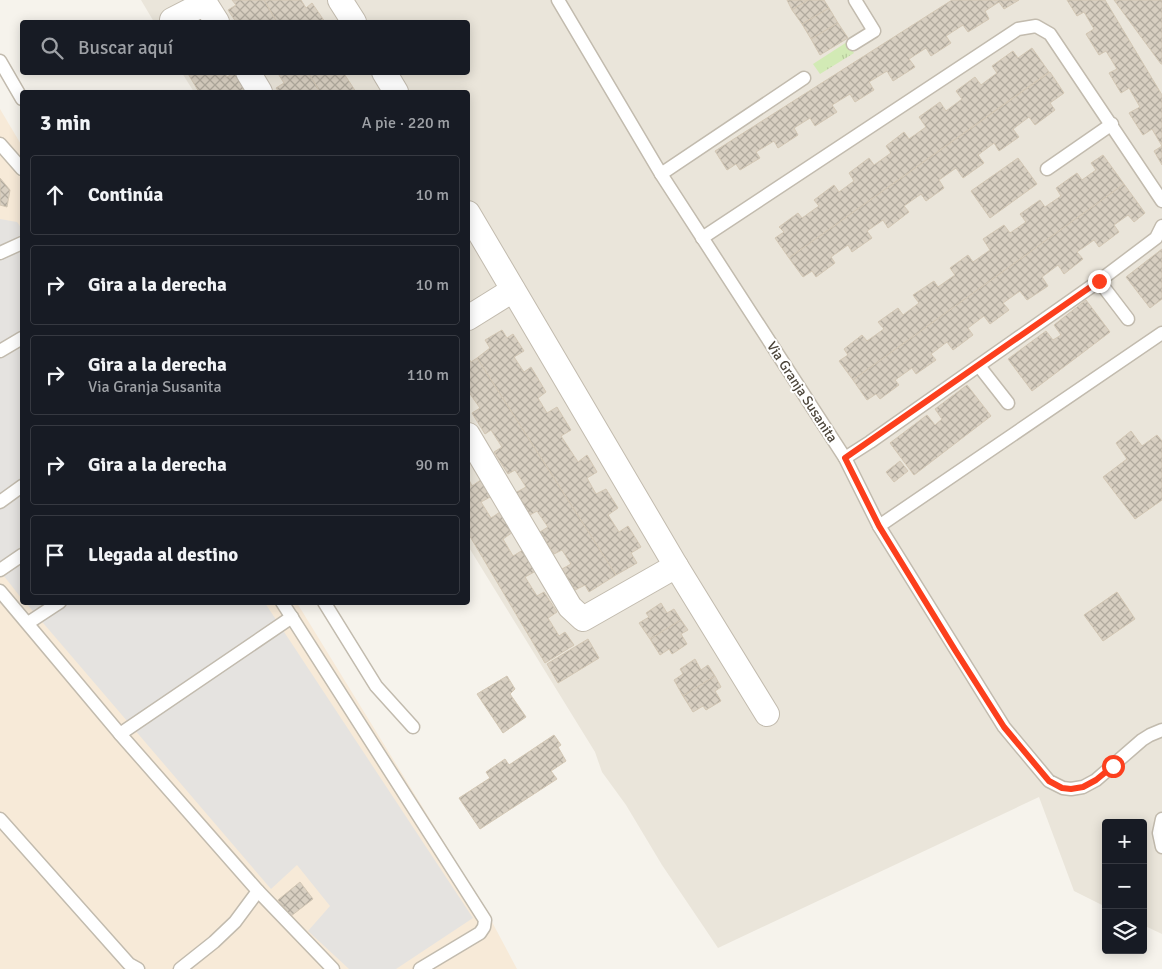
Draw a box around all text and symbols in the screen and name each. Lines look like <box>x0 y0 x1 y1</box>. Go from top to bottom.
search box <box>20 20 470 75</box>
icon: search <box>38 34 66 62</box>
text: Buscar aquí <box>78 36 173 60</box>
text: 3 min <box>40 110 91 136</box>
text: A pie · 220 m <box>362 113 450 133</box>
icon: ahead <box>41 181 69 209</box>
text: Continúa <box>88 183 163 207</box>
text: 10 m <box>415 185 449 205</box>
route end <box>1088 270 1111 293</box>
icon: right <box>41 271 69 299</box>
text: Gira a la derecha <box>88 273 227 297</box>
text: 10 m <box>415 275 449 295</box>
street label: Via Granja Susanita <box>763 338 841 446</box>
text: Gira a la derecha <box>88 353 227 377</box>
icon: right <box>41 361 69 389</box>
text: 110 m <box>407 365 449 385</box>
text: Via Granja Susanita <box>88 377 222 397</box>
icon: right <box>41 451 69 479</box>
text: Gira a la derecha <box>88 453 227 477</box>
text: 90 m <box>415 455 449 475</box>
icon: arrive <box>41 541 69 569</box>
text: Llegada al destino <box>88 543 238 567</box>
route start <box>1102 755 1125 778</box>
map controls <box>1102 819 1147 954</box>
button: + <box>1102 819 1147 864</box>
button: − <box>1102 864 1147 909</box>
button: layers <box>1102 909 1147 954</box>

